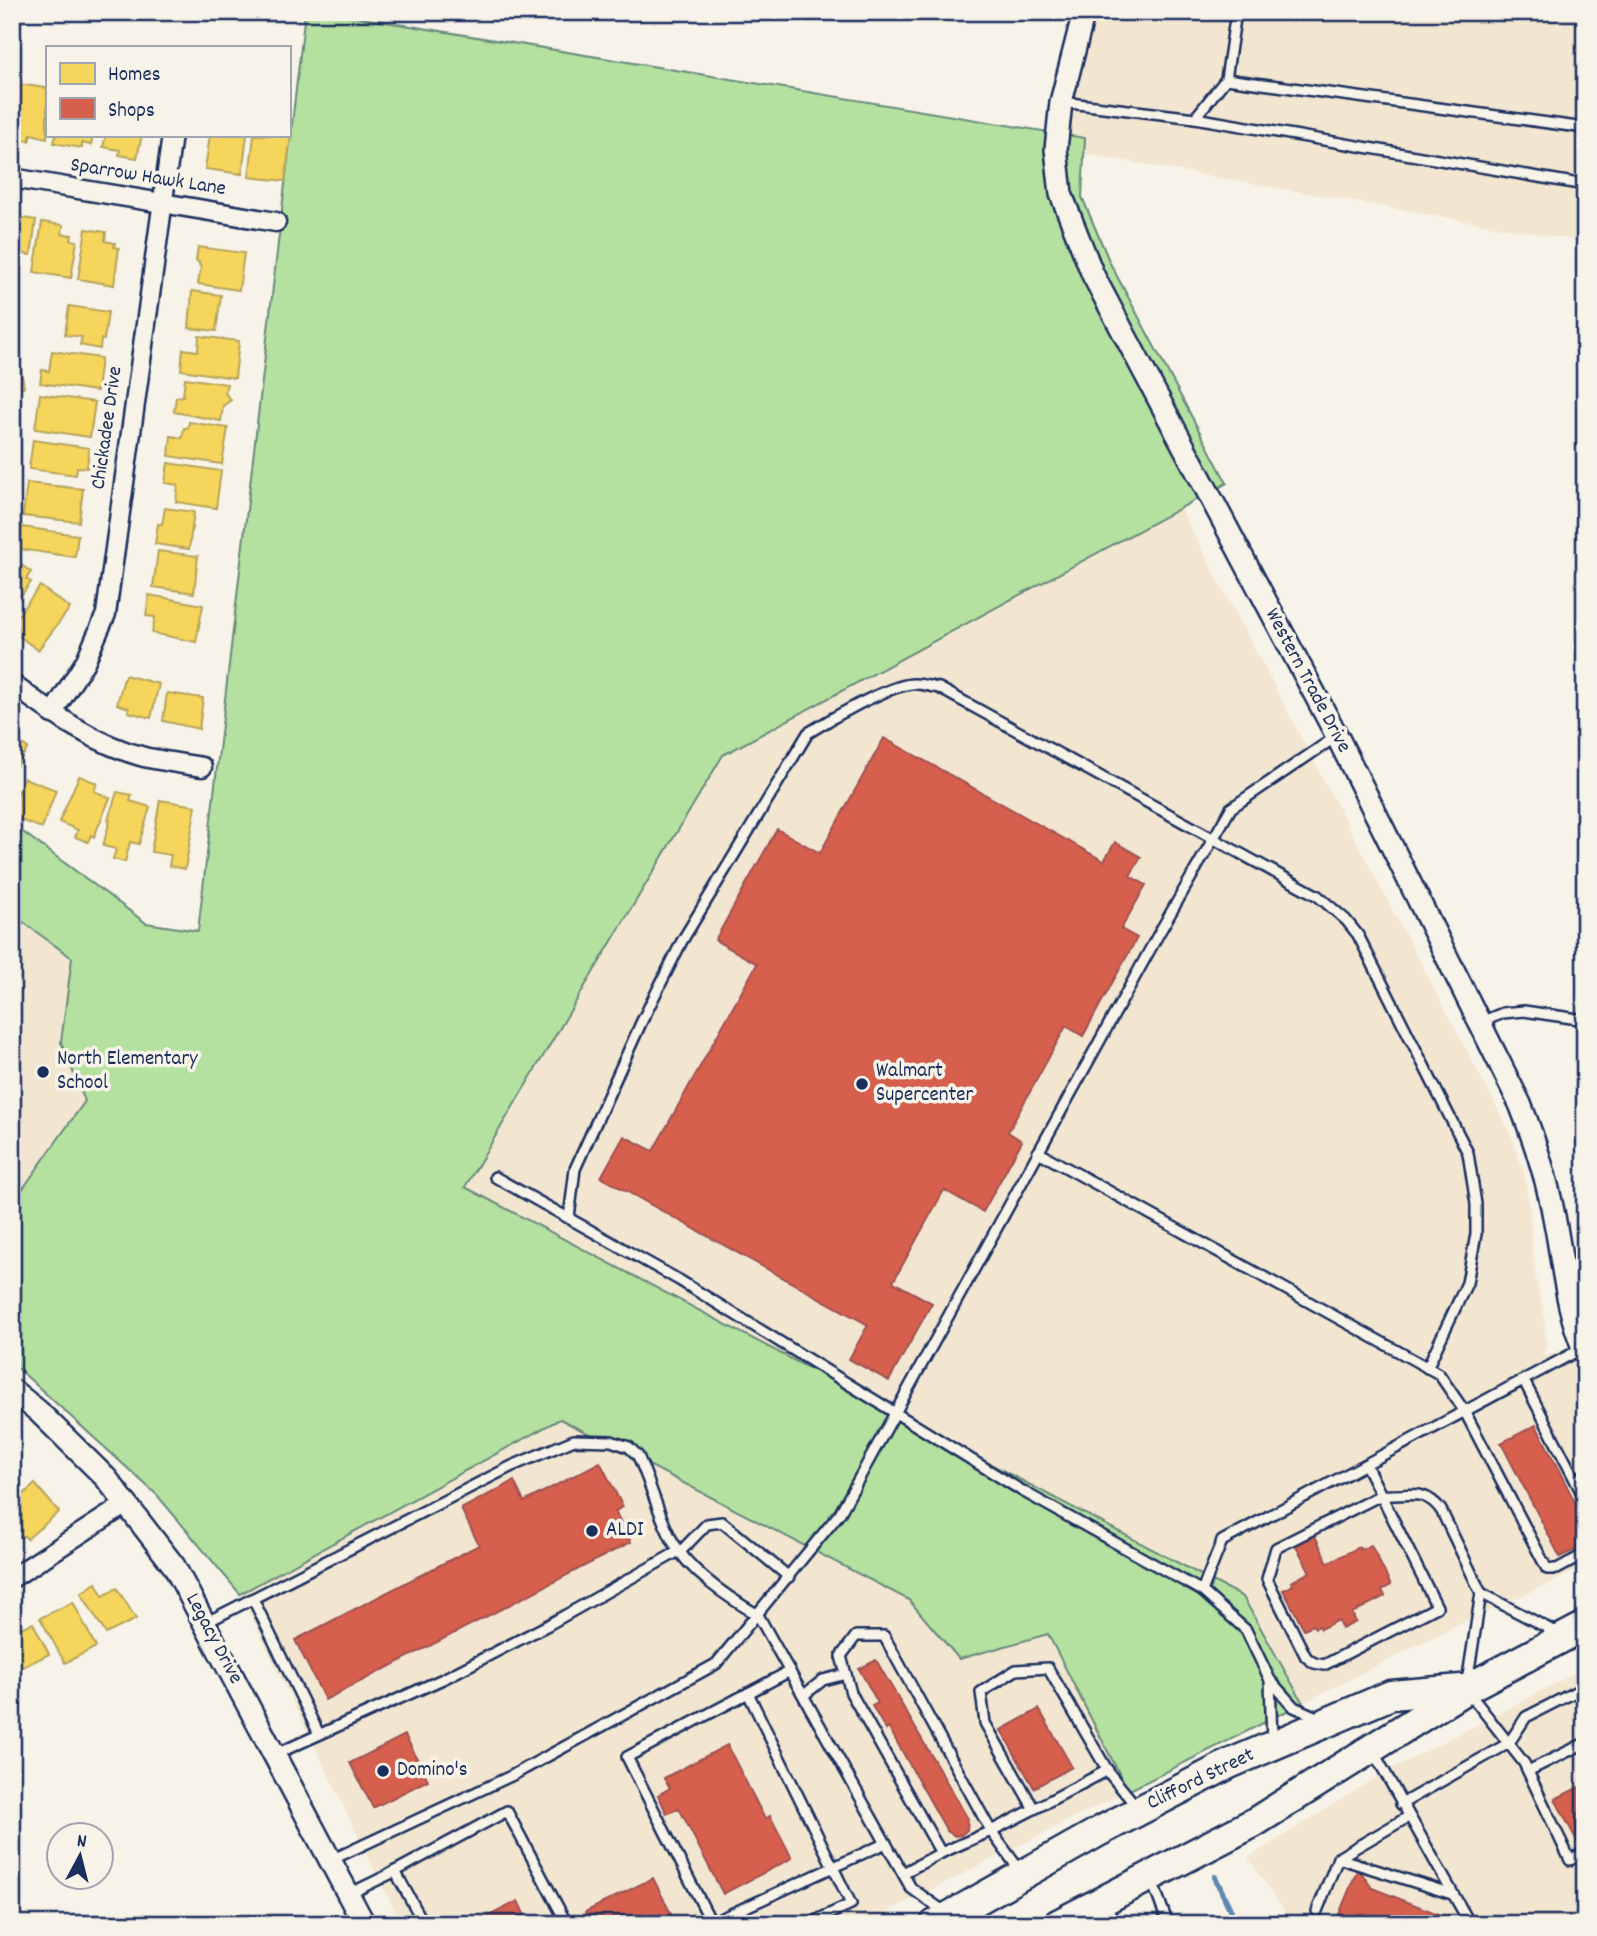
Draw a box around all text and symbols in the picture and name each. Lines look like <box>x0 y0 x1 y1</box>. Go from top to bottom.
legend <box>46 46 290 136</box>
text: Homes <box>108 61 161 91</box>
text: Shops <box>108 97 155 127</box>
street label: Sparrow Hawk Lane <box>68 151 228 205</box>
street label: Chickadee Drive <box>84 364 132 492</box>
street label: Western Trade Drive <box>1256 603 1358 759</box>
place label: North Elementary School <box>57 1045 198 1099</box>
place label: Walmart Supercenter <box>876 1057 973 1111</box>
marker: North Elementary School <box>35 1064 51 1080</box>
marker: Walmart Supercenter <box>854 1076 870 1092</box>
place label: ALDI <box>606 1516 644 1546</box>
marker: ALDI <box>584 1523 600 1539</box>
street label: Legacy Drive <box>176 1588 250 1690</box>
street label: Clifford Street <box>1142 1741 1260 1819</box>
place label: Domino's <box>397 1756 467 1786</box>
marker: Domino's <box>375 1763 391 1779</box>
north arrow <box>46 1820 116 1890</box>
text: N <box>75 1829 88 1857</box>

